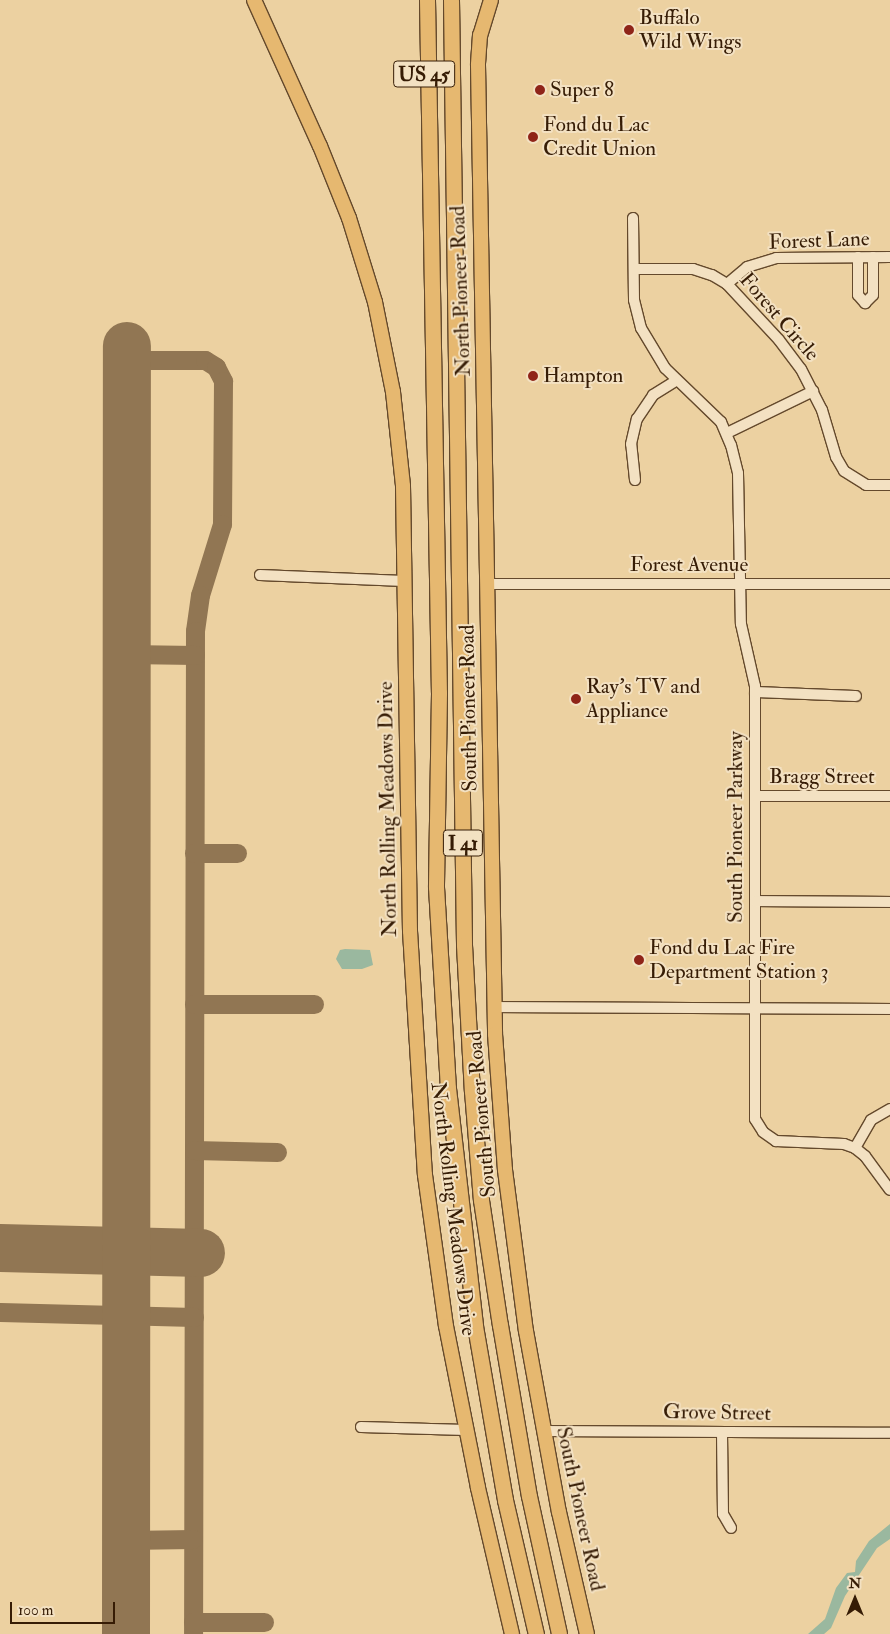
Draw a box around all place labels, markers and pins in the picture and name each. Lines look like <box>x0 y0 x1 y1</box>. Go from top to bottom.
place label: Buffalo Wild Wings <box>639 5 741 55</box>
marker: Buffalo Wild Wings <box>623 24 635 36</box>
place label: Super 8 <box>550 77 614 103</box>
marker: Super 8 <box>534 84 546 96</box>
place label: Fond du Lac Credit Union <box>543 112 656 162</box>
marker: Fond du Lac Credit Union <box>527 131 539 143</box>
place label: Hampton <box>543 363 623 389</box>
marker: Hampton <box>527 370 539 382</box>
place label: Ray's TV and Appliance <box>586 674 700 724</box>
marker: Ray's TV and Appliance <box>570 693 582 705</box>
place label: Fond du Lac Fire Department Station 3 <box>649 935 829 985</box>
marker: Fond du Lac Fire Department Station 3 <box>633 954 645 966</box>

